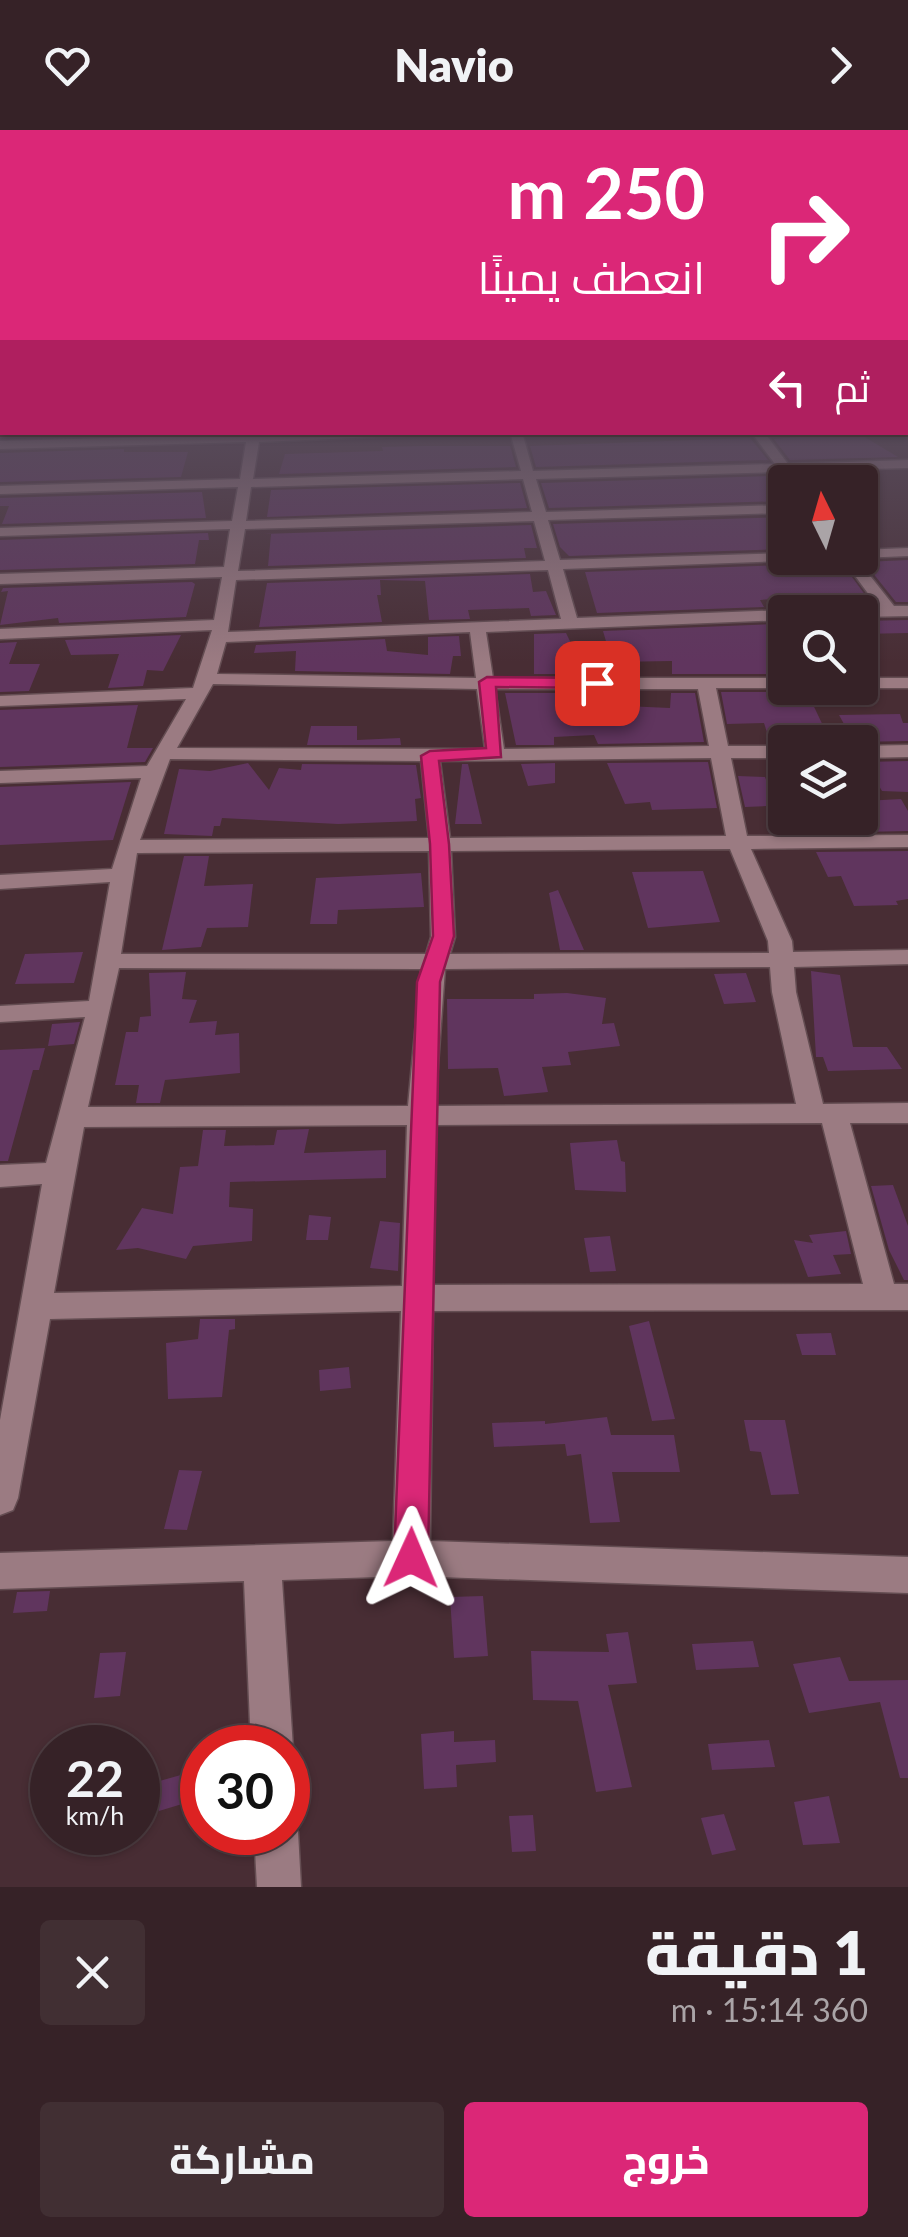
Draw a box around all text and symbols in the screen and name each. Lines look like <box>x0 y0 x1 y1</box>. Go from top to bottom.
icon: heart <box>40 38 95 93</box>
text: Navio <box>394 38 514 92</box>
icon: forward <box>813 38 868 93</box>
text: 250 m <box>508 150 705 234</box>
icon: right <box>740 170 870 300</box>
text: انعطف يمينًا <box>477 250 705 304</box>
icon: left <box>760 360 815 415</box>
text: ثم <box>835 364 870 410</box>
north arrow <box>768 465 878 575</box>
map controls <box>768 465 878 835</box>
button: search <box>768 595 878 705</box>
pin <box>555 641 640 726</box>
icon: arrive <box>570 656 625 711</box>
button: layers <box>768 725 878 835</box>
position arrow <box>359 1506 463 1610</box>
speed limit sign: 30 <box>180 1725 310 1855</box>
text: 22 <box>66 1748 124 1808</box>
text: km/h <box>66 1800 124 1830</box>
text: 1 دقيقة <box>645 1916 868 1988</box>
button: close <box>40 1920 145 2025</box>
text: 360 m · 15:14 <box>671 1990 868 2029</box>
button: مشاركة <box>40 2102 444 2217</box>
button: خروج <box>464 2102 868 2217</box>

